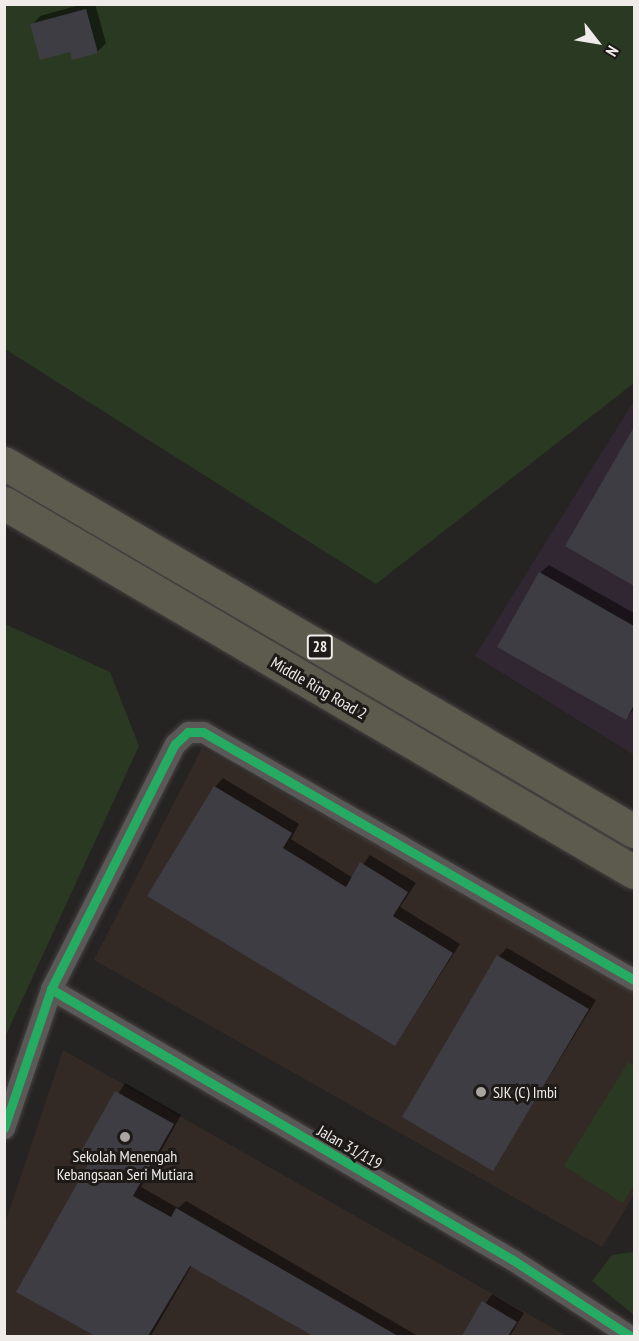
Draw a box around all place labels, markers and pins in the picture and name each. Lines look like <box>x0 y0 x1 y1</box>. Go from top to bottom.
place label: SJK (C) Imbi <box>493 1082 558 1102</box>
marker: SJK (C) Imbi <box>474 1085 488 1099</box>
marker: Sekolah Menengah Kebangsaan Seri Mutiara <box>118 1130 132 1144</box>
place label: Sekolah Menengah Kebangsaan Seri Mutiara <box>57 1146 193 1184</box>

